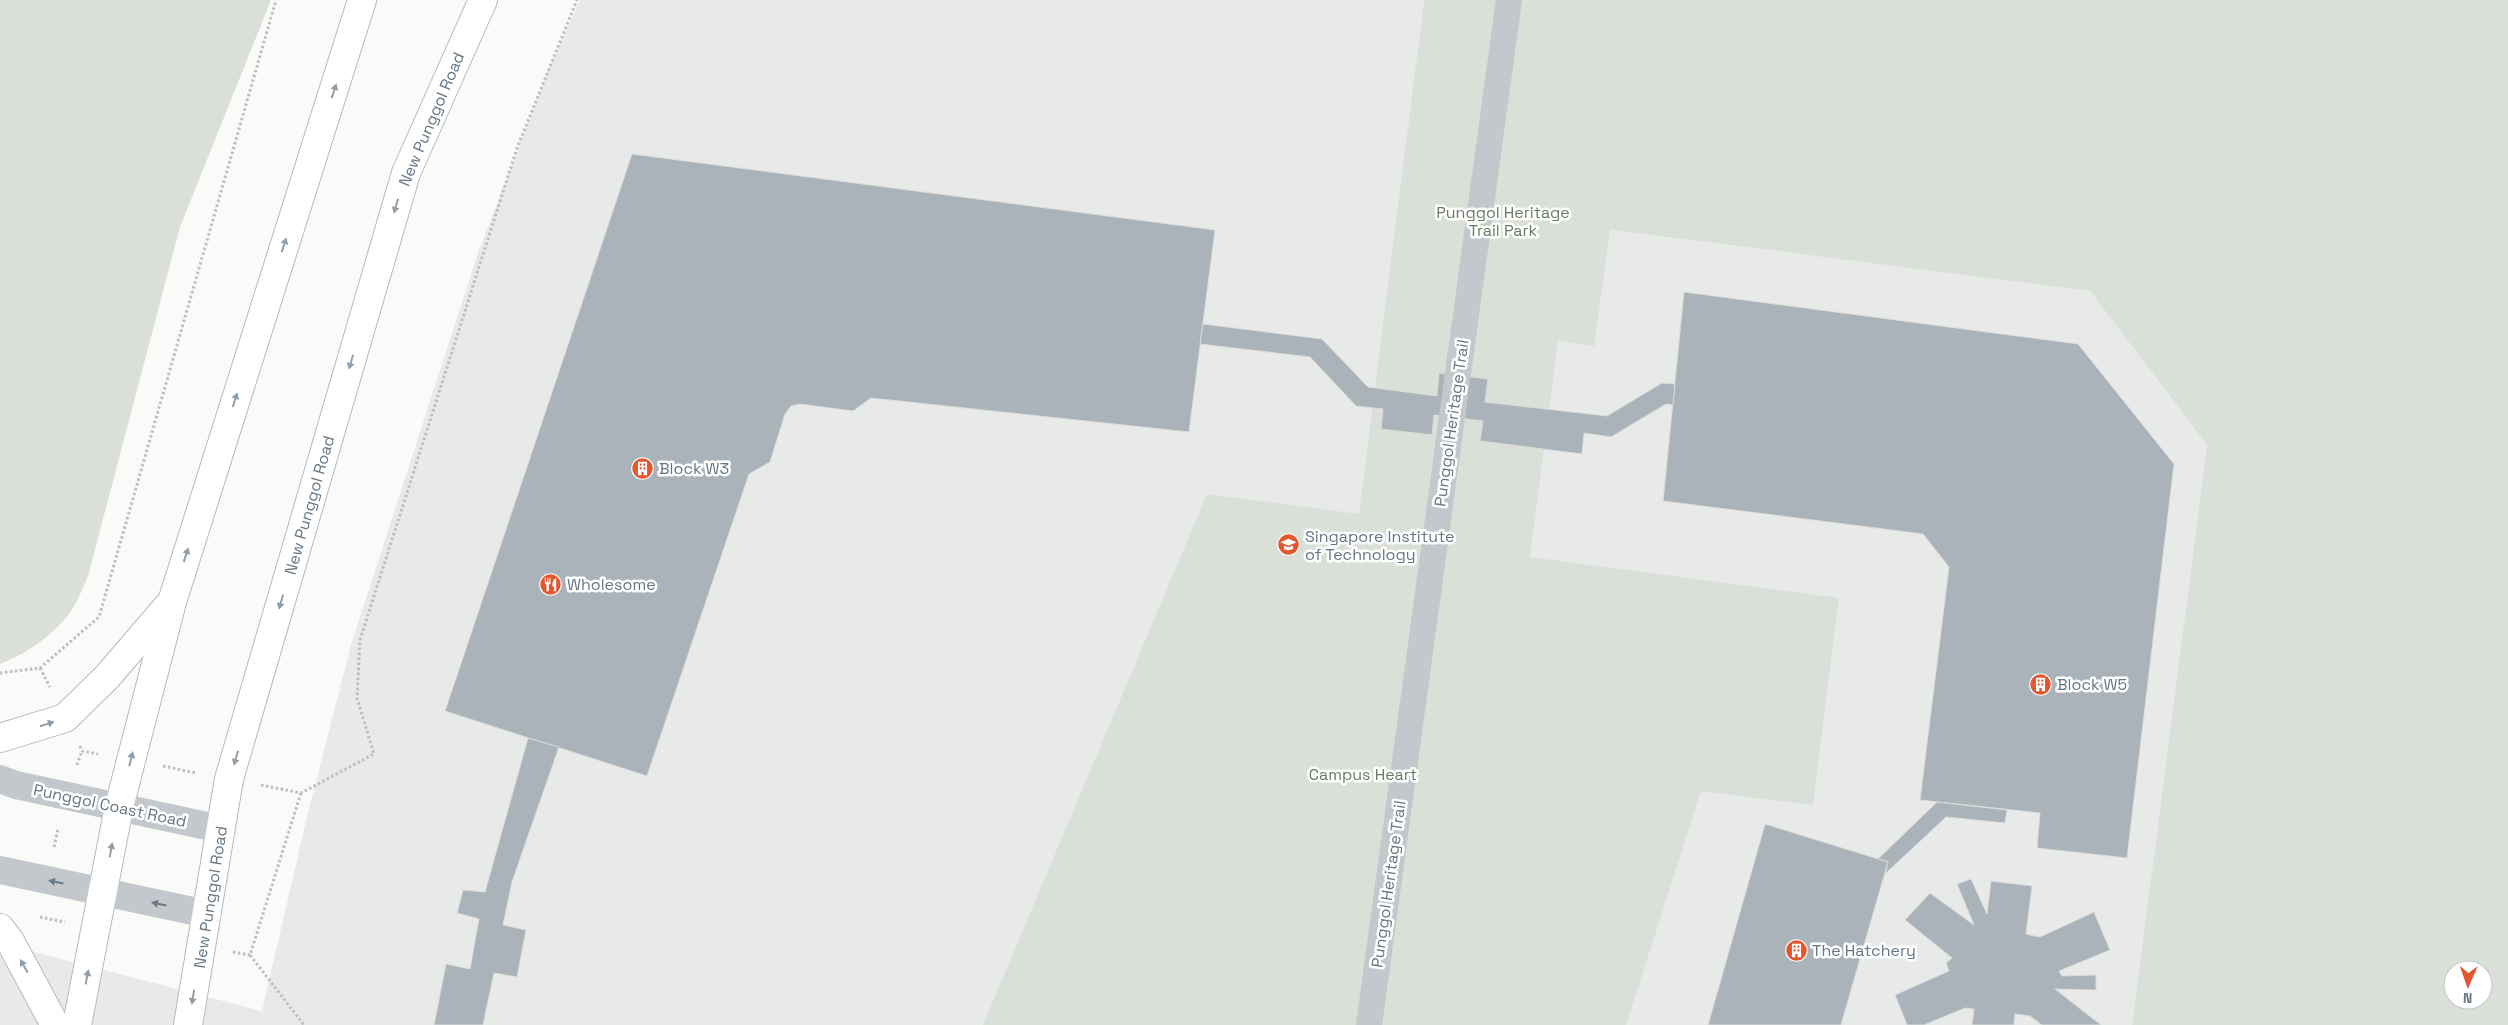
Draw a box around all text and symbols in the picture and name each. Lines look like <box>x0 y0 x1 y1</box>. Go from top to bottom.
street label: New Punggol Road <box>394 49 469 189</box>
one-way arrow <box>330 83 338 98</box>
one-way arrow <box>392 199 400 214</box>
park label: Punggol Heritage Trail Park <box>1436 202 1570 241</box>
one-way arrow <box>281 238 289 253</box>
street label: Punggol Heritage Trail <box>1429 338 1474 508</box>
one-way arrow <box>346 355 354 370</box>
one-way arrow <box>232 393 240 408</box>
street label: New Punggol Road <box>280 433 339 577</box>
building icon: Block W3 <box>631 456 655 480</box>
place label: Block W3 <box>659 458 729 479</box>
place label: Singapore Institute of Technology <box>1305 526 1454 565</box>
school or university icon: Singapore Institute of Technology <box>1277 533 1301 557</box>
one-way arrow <box>183 548 191 563</box>
restaurant icon: Wholesome <box>539 572 563 596</box>
place label: Wholesome <box>567 574 656 595</box>
one-way arrow <box>276 595 284 610</box>
building icon: Block W5 <box>2029 672 2053 696</box>
place label: Block W5 <box>2057 674 2127 695</box>
one-way arrow <box>39 720 54 727</box>
one-way arrow <box>231 751 239 766</box>
one-way arrow <box>127 752 135 767</box>
park label: Campus Heart <box>1309 764 1417 785</box>
street label: Punggol Coast Road <box>31 779 188 832</box>
street label: Punggol Heritage Trail <box>1366 799 1411 969</box>
street label: New Punggol Road <box>189 824 232 970</box>
one-way arrow <box>108 841 116 857</box>
one-way arrow <box>48 878 63 886</box>
one-way arrow <box>152 900 167 908</box>
building icon: The Hatchery <box>1784 938 1808 962</box>
place label: The Hatchery <box>1812 940 1916 961</box>
one-way arrow <box>20 959 28 973</box>
north arrow <box>2443 960 2493 1010</box>
one-way arrow <box>83 970 91 985</box>
one-way arrow <box>189 989 197 1005</box>
text: N <box>2463 989 2473 1007</box>

